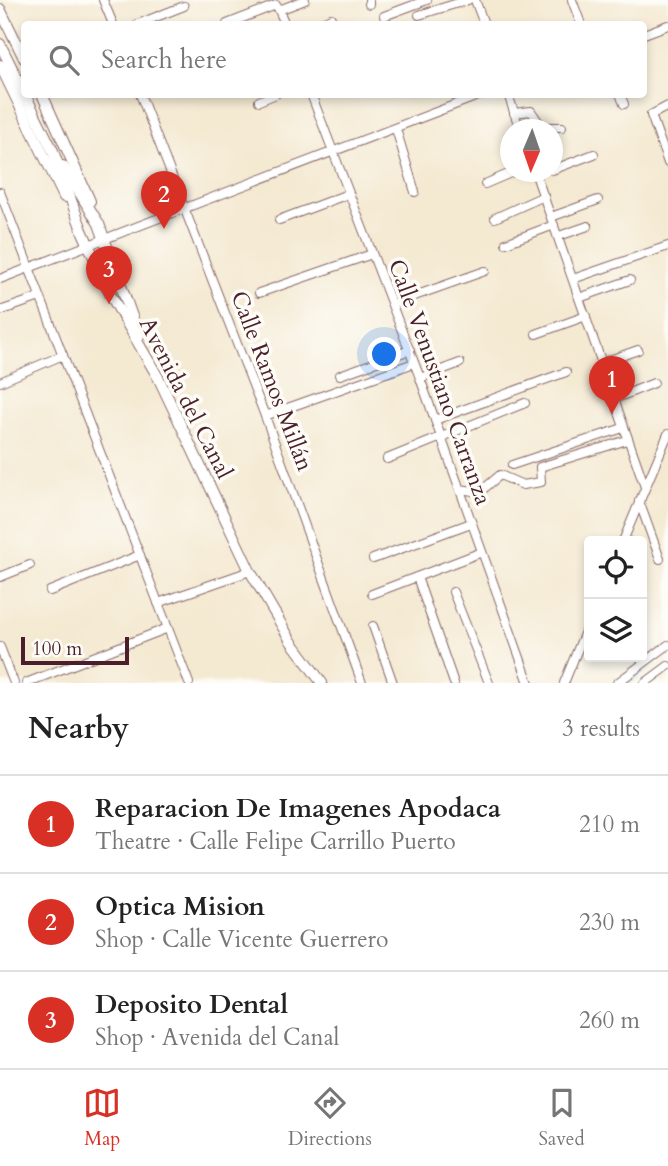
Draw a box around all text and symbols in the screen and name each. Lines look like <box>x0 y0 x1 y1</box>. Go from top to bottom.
search box <box>21 21 647 98</box>
icon: search <box>45 41 83 79</box>
text: Search here <box>101 42 227 77</box>
north arrow <box>500 119 563 182</box>
pin: 2 <box>141 171 187 229</box>
pin: 3 <box>86 246 132 304</box>
street label: Calle Venustiano Carranza <box>381 255 499 509</box>
street label: Calle Ramos Millán <box>223 287 321 475</box>
street label: Avenida del Canal <box>132 312 240 484</box>
your location <box>367 337 401 371</box>
pin: 1 <box>589 356 635 414</box>
map controls <box>584 536 647 662</box>
button: locate <box>584 536 647 599</box>
button: layers <box>584 599 647 662</box>
scale bar <box>21 634 130 666</box>
text: 100 m <box>32 636 82 662</box>
text: Nearby <box>28 708 129 749</box>
text: 3 results <box>562 713 640 744</box>
text: Reparacion De Imagenes Apodaca <box>95 791 501 826</box>
text: 1 <box>45 809 57 840</box>
text: 210 m <box>579 809 640 840</box>
text: Theatre · Calle Felipe Carrillo Puerto <box>95 826 456 857</box>
text: Optica Mision <box>95 889 265 924</box>
text: 2 <box>45 907 57 938</box>
text: 230 m <box>579 907 640 938</box>
text: Shop · Calle Vicente Guerrero <box>95 924 388 955</box>
text: Deposito Dental <box>95 987 288 1022</box>
text: 3 <box>45 1005 57 1036</box>
text: 260 m <box>579 1005 640 1036</box>
text: Shop · Avenida del Canal <box>95 1022 339 1053</box>
tab: Map <box>83 1084 121 1152</box>
tab: Directions <box>288 1084 372 1152</box>
tab: Saved <box>539 1084 585 1152</box>

